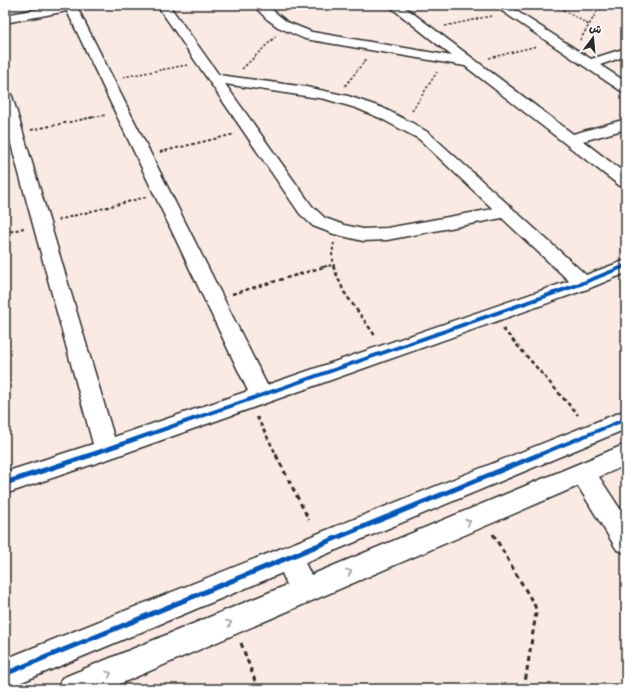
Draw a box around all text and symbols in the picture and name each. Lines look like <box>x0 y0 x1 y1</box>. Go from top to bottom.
north arrow <box>573 18 613 58</box>
text: ش <box>588 20 604 37</box>
one-way arrow <box>465 518 472 526</box>
one-way arrow <box>345 569 352 577</box>
one-way arrow <box>225 620 233 628</box>
one-way arrow <box>105 671 113 679</box>

